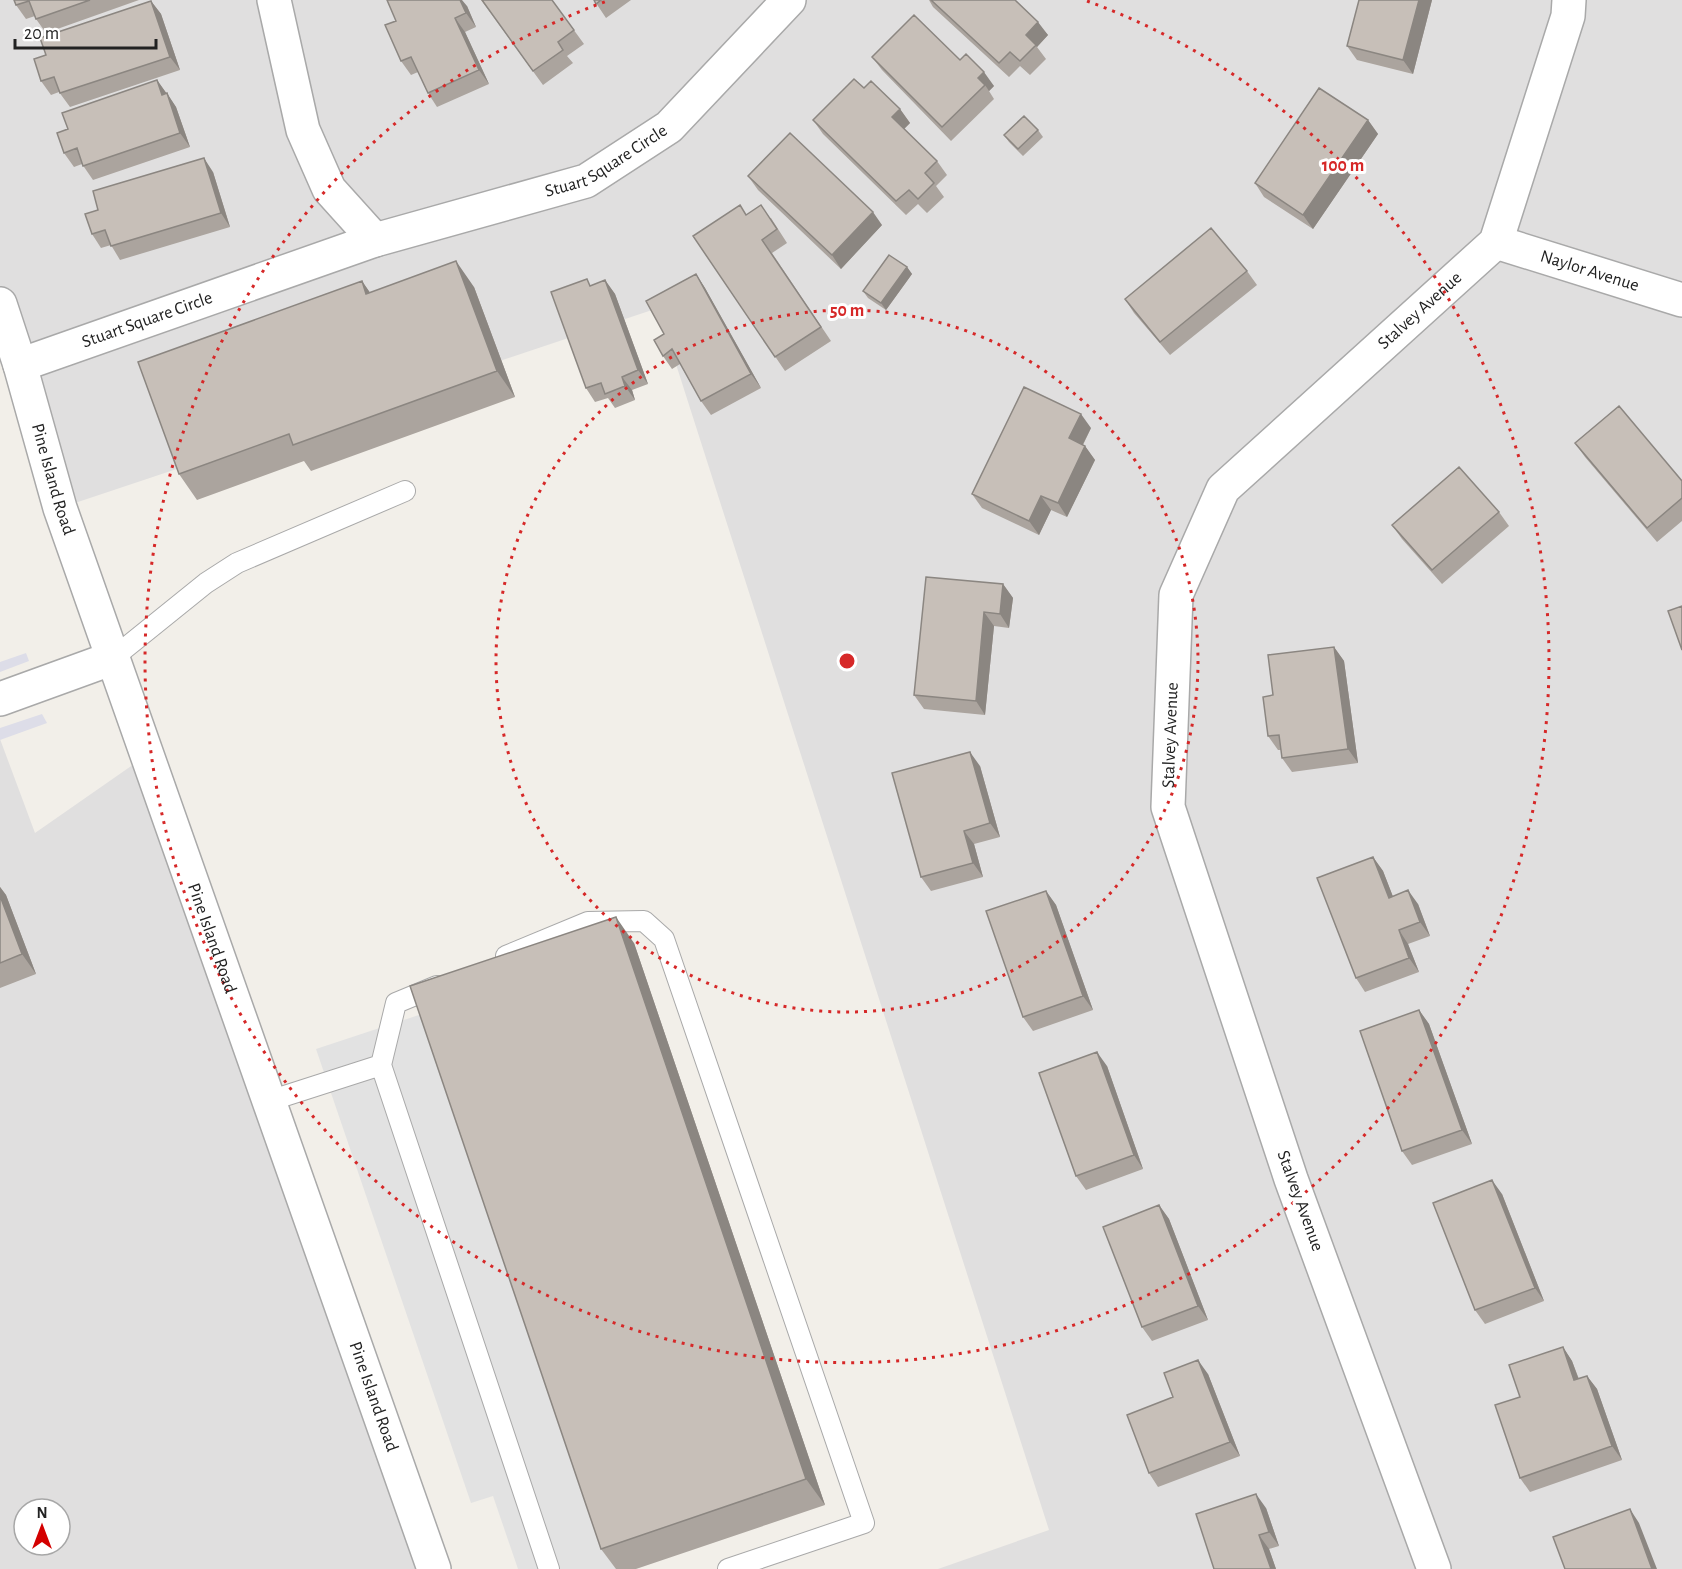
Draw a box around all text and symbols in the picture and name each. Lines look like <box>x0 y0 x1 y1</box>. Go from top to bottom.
scale bar <box>15 12 156 50</box>
text: 20 m <box>24 25 59 43</box>
street label: Stuart Square Circle <box>543 122 671 201</box>
text: 100 m <box>1322 157 1364 175</box>
street label: Naylor Avenue <box>1538 247 1641 295</box>
street label: Stalvey Avenue <box>1375 269 1465 353</box>
street label: Stuart Square Circle <box>80 289 215 351</box>
text: 50 m <box>830 302 864 320</box>
street label: Pine Island Road <box>28 421 78 537</box>
centre of rings <box>837 651 857 671</box>
street label: Stalvey Avenue <box>1160 682 1182 789</box>
street label: Pine Island Road <box>184 881 239 996</box>
street label: Stalvey Avenue <box>1273 1148 1327 1254</box>
street label: Pine Island Road <box>346 1339 401 1454</box>
north arrow <box>12 1497 72 1557</box>
text: N <box>36 1505 48 1521</box>

